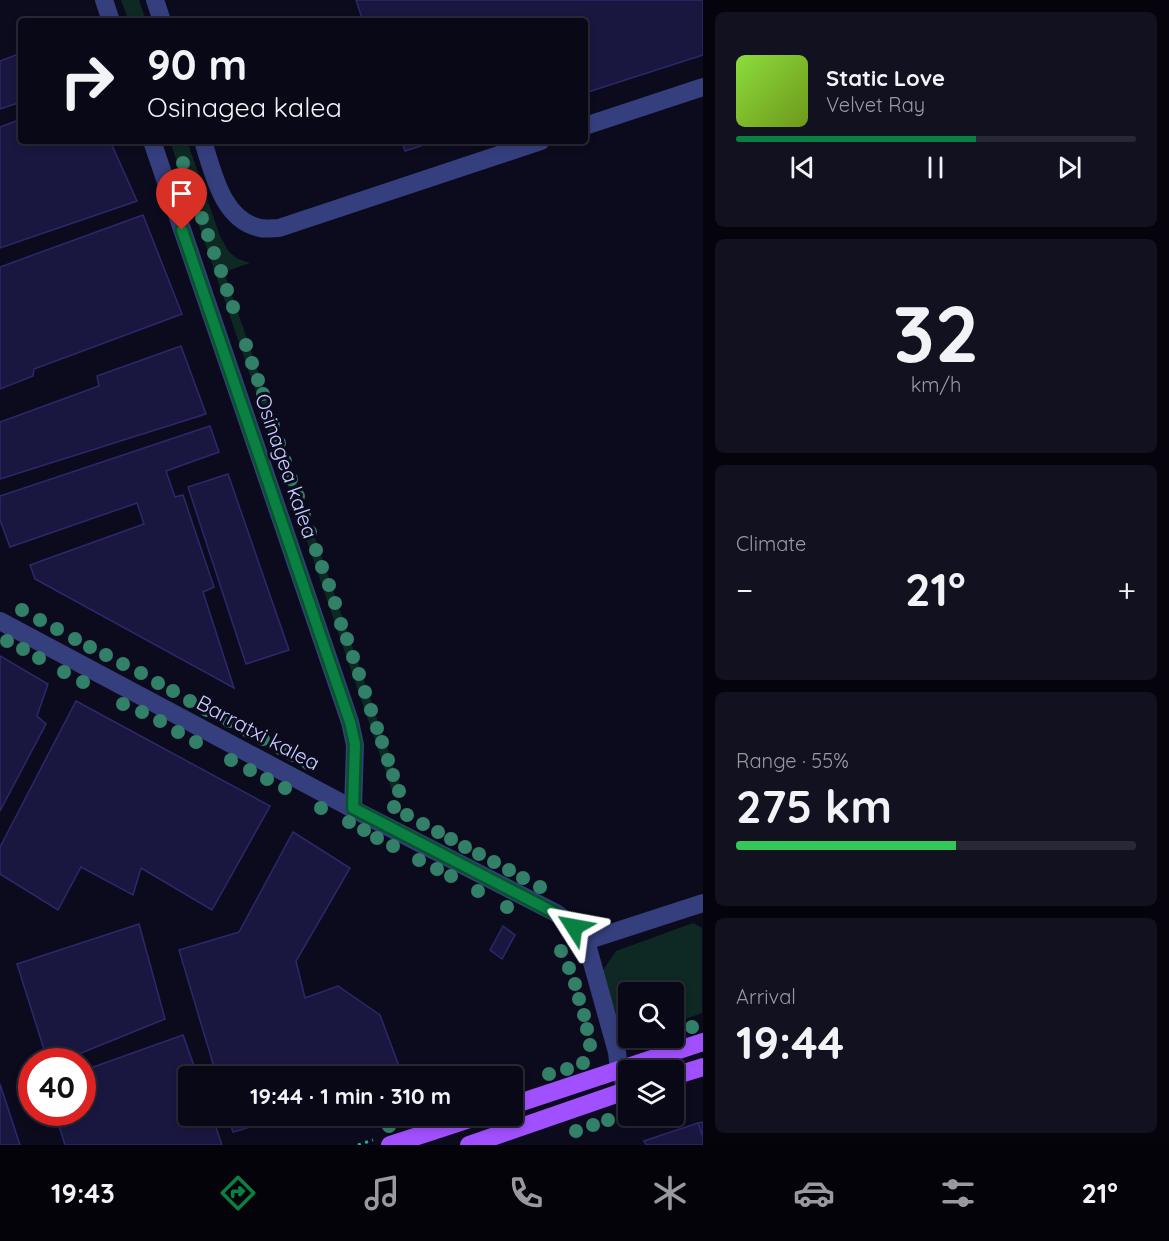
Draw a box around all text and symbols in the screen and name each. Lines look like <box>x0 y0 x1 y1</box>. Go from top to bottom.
text: 90 m <box>147 38 247 91</box>
icon: right <box>48 42 126 120</box>
text: Static Love <box>826 64 945 92</box>
text: Osinagea kalea <box>147 90 342 124</box>
text: Velvet Ray <box>826 92 925 117</box>
icon: previous <box>786 151 819 184</box>
icon: pause <box>919 151 952 184</box>
icon: next <box>1053 151 1086 184</box>
pin <box>156 168 207 230</box>
icon: arrive <box>165 177 198 210</box>
text: 32 <box>893 284 979 382</box>
text: km/h <box>911 372 961 397</box>
street label: Osinagea kalea <box>250 390 324 542</box>
text: Climate <box>736 531 806 556</box>
text: 21° <box>905 561 966 617</box>
text: − <box>736 569 753 610</box>
text: + <box>1117 569 1136 610</box>
street label: Barratxi kalea <box>192 689 324 775</box>
text: Range · 55% <box>736 748 849 773</box>
text: 275 km <box>736 778 892 834</box>
position arrow <box>542 895 606 959</box>
map controls <box>618 982 684 1126</box>
button: search <box>618 982 684 1048</box>
text: Arrival <box>736 984 796 1009</box>
text: 19:44 <box>736 1014 844 1070</box>
speed limit sign: 40 <box>18 1048 96 1126</box>
button: layers <box>618 1060 684 1126</box>
text: 19:44 · 1 min · 310 m <box>250 1082 451 1110</box>
icon: directions <box>217 1172 259 1214</box>
icon: music <box>361 1172 403 1214</box>
icon: phone <box>505 1172 547 1214</box>
icon: climate <box>649 1172 691 1214</box>
icon: car <box>793 1172 835 1214</box>
icon: filters <box>937 1172 979 1214</box>
text: 19:43 <box>51 1176 115 1210</box>
text: 21° <box>1081 1176 1118 1210</box>

